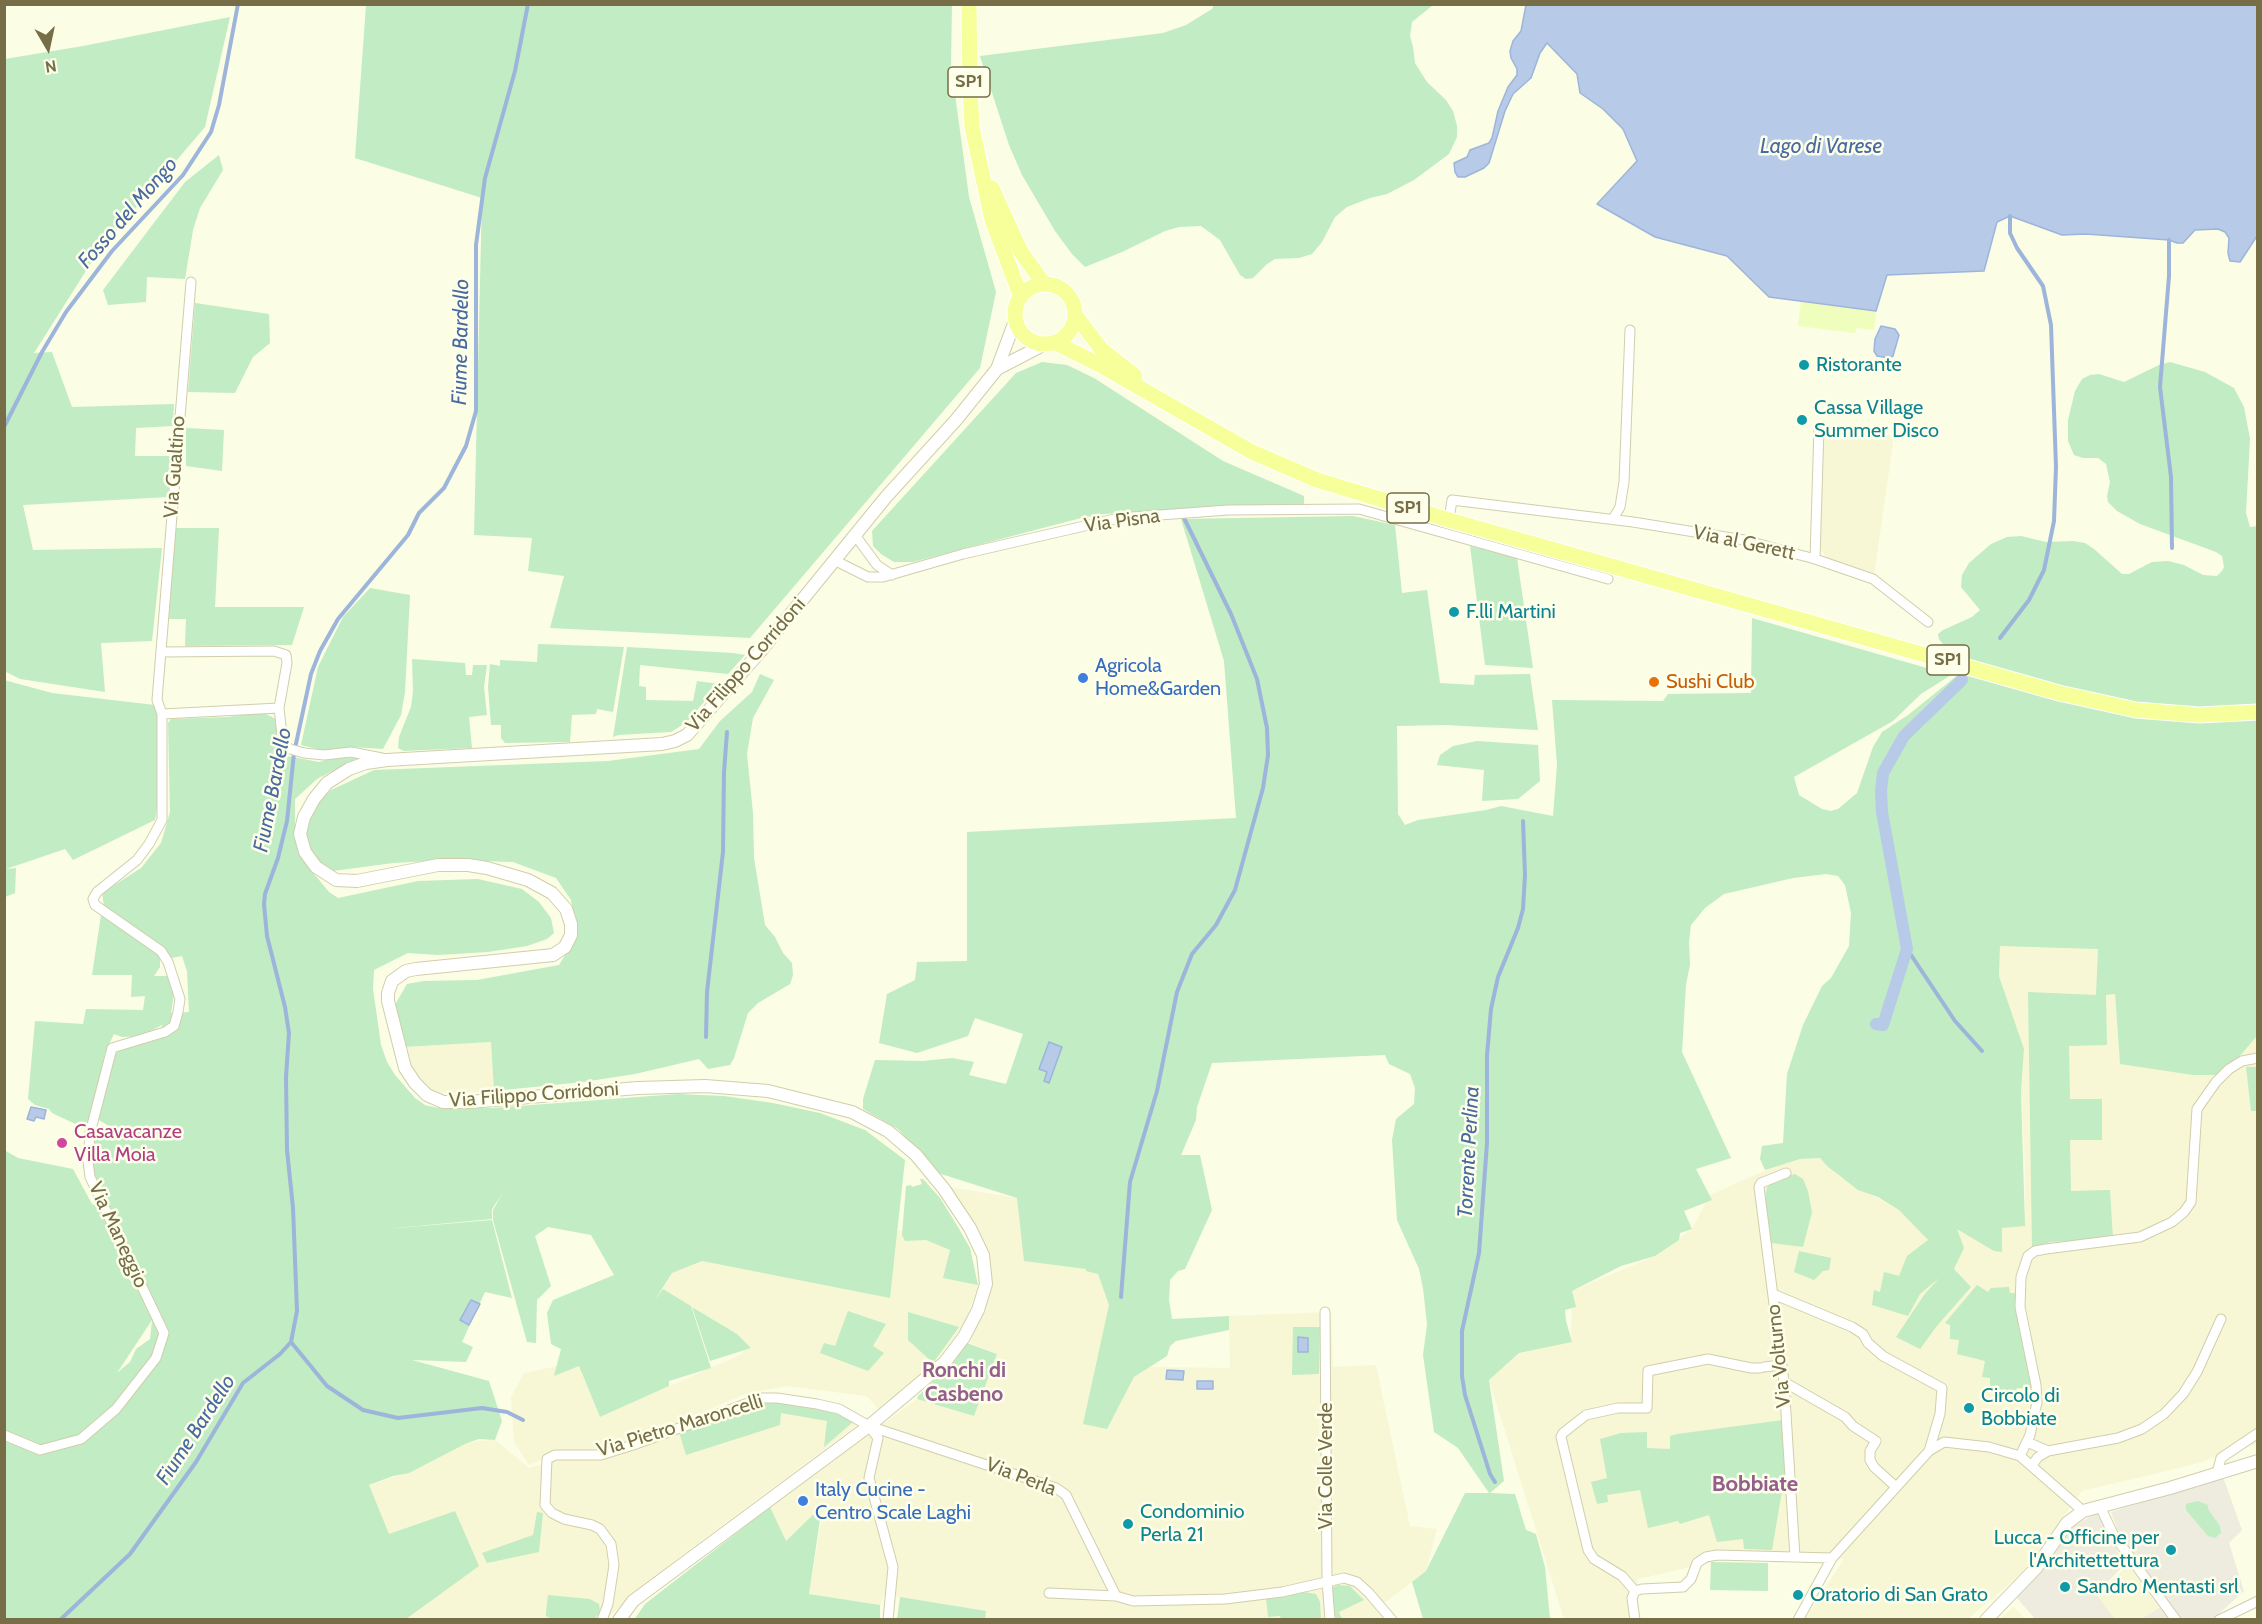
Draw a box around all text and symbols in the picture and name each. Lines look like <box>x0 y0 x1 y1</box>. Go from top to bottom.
north arrow <box>18 18 78 78</box>
text: N <box>44 56 58 77</box>
road number: SP1 <box>948 67 990 97</box>
water label: Lago di Varese <box>1760 134 1882 160</box>
water label: Fosso del Mongo <box>73 152 183 274</box>
water label: Fiume Bardello <box>447 279 475 405</box>
place label: Ristorante <box>1816 353 1902 377</box>
marker: Ristorante <box>1797 358 1811 372</box>
place label: Cassa Village Summer Disco <box>1814 396 1939 443</box>
marker: Cassa Village Summer Disco <box>1795 413 1809 427</box>
street label: Via Gualtino <box>159 415 191 519</box>
road number: SP1 <box>1387 493 1429 523</box>
street label: Via Pisna <box>1083 504 1161 538</box>
street label: Via al Gerett <box>1691 520 1797 566</box>
street label: Via Filippo Corridoni <box>681 593 811 737</box>
place label: F.lli Martini <box>1466 600 1556 624</box>
marker: F.lli Martini <box>1447 605 1461 619</box>
road number: SP1 <box>1927 645 1969 675</box>
place label: Agricola Home&Garden <box>1095 654 1221 701</box>
place label: Sushi Club <box>1666 670 1755 694</box>
marker: Agricola Home&Garden <box>1076 671 1090 685</box>
marker: Sushi Club <box>1647 675 1661 689</box>
water label: Fiume Bardello <box>249 726 297 854</box>
street label: Via Filippo Corridoni <box>448 1077 620 1113</box>
water label: Torrente Perlina <box>1453 1085 1485 1219</box>
place label: Casavacanze Villa Moia <box>74 1120 182 1167</box>
marker: Casavacanze Villa Moia <box>55 1136 69 1150</box>
street label: Via Maneggio <box>83 1178 153 1292</box>
street label: Via Volturno <box>1762 1303 1796 1409</box>
district label: Ronchi di Casbeno <box>922 1358 1006 1408</box>
water label: Fiume Bardello <box>151 1370 241 1490</box>
place label: Circolo di Bobbiate <box>1981 1384 2060 1431</box>
street label: Via Pietro Maroncelli <box>594 1389 766 1463</box>
marker: Circolo di Bobbiate <box>1962 1401 1976 1415</box>
street label: Via Colle Verde <box>1314 1402 1338 1530</box>
street label: Via Perla <box>982 1453 1060 1501</box>
district label: Bobbiate <box>1712 1472 1798 1498</box>
place label: Italy Cucine - Centro Scale Laghi <box>815 1478 971 1525</box>
marker: Italy Cucine - Centro Scale Laghi <box>796 1494 810 1508</box>
place label: Condominio Perla 21 <box>1140 1500 1245 1547</box>
marker: Condominio Perla 21 <box>1121 1517 1135 1531</box>
place label: Lucca - Officine per l'Architettettura <box>1994 1526 2159 1573</box>
marker: Lucca - Officine per l'Architettettura <box>2164 1543 2178 1557</box>
place label: Sandro Mentasti srl <box>2077 1575 2239 1599</box>
marker: Sandro Mentasti srl <box>2058 1580 2072 1594</box>
place label: Oratorio di San Grato <box>1810 1583 1988 1607</box>
marker: Oratorio di San Grato <box>1791 1588 1805 1602</box>

